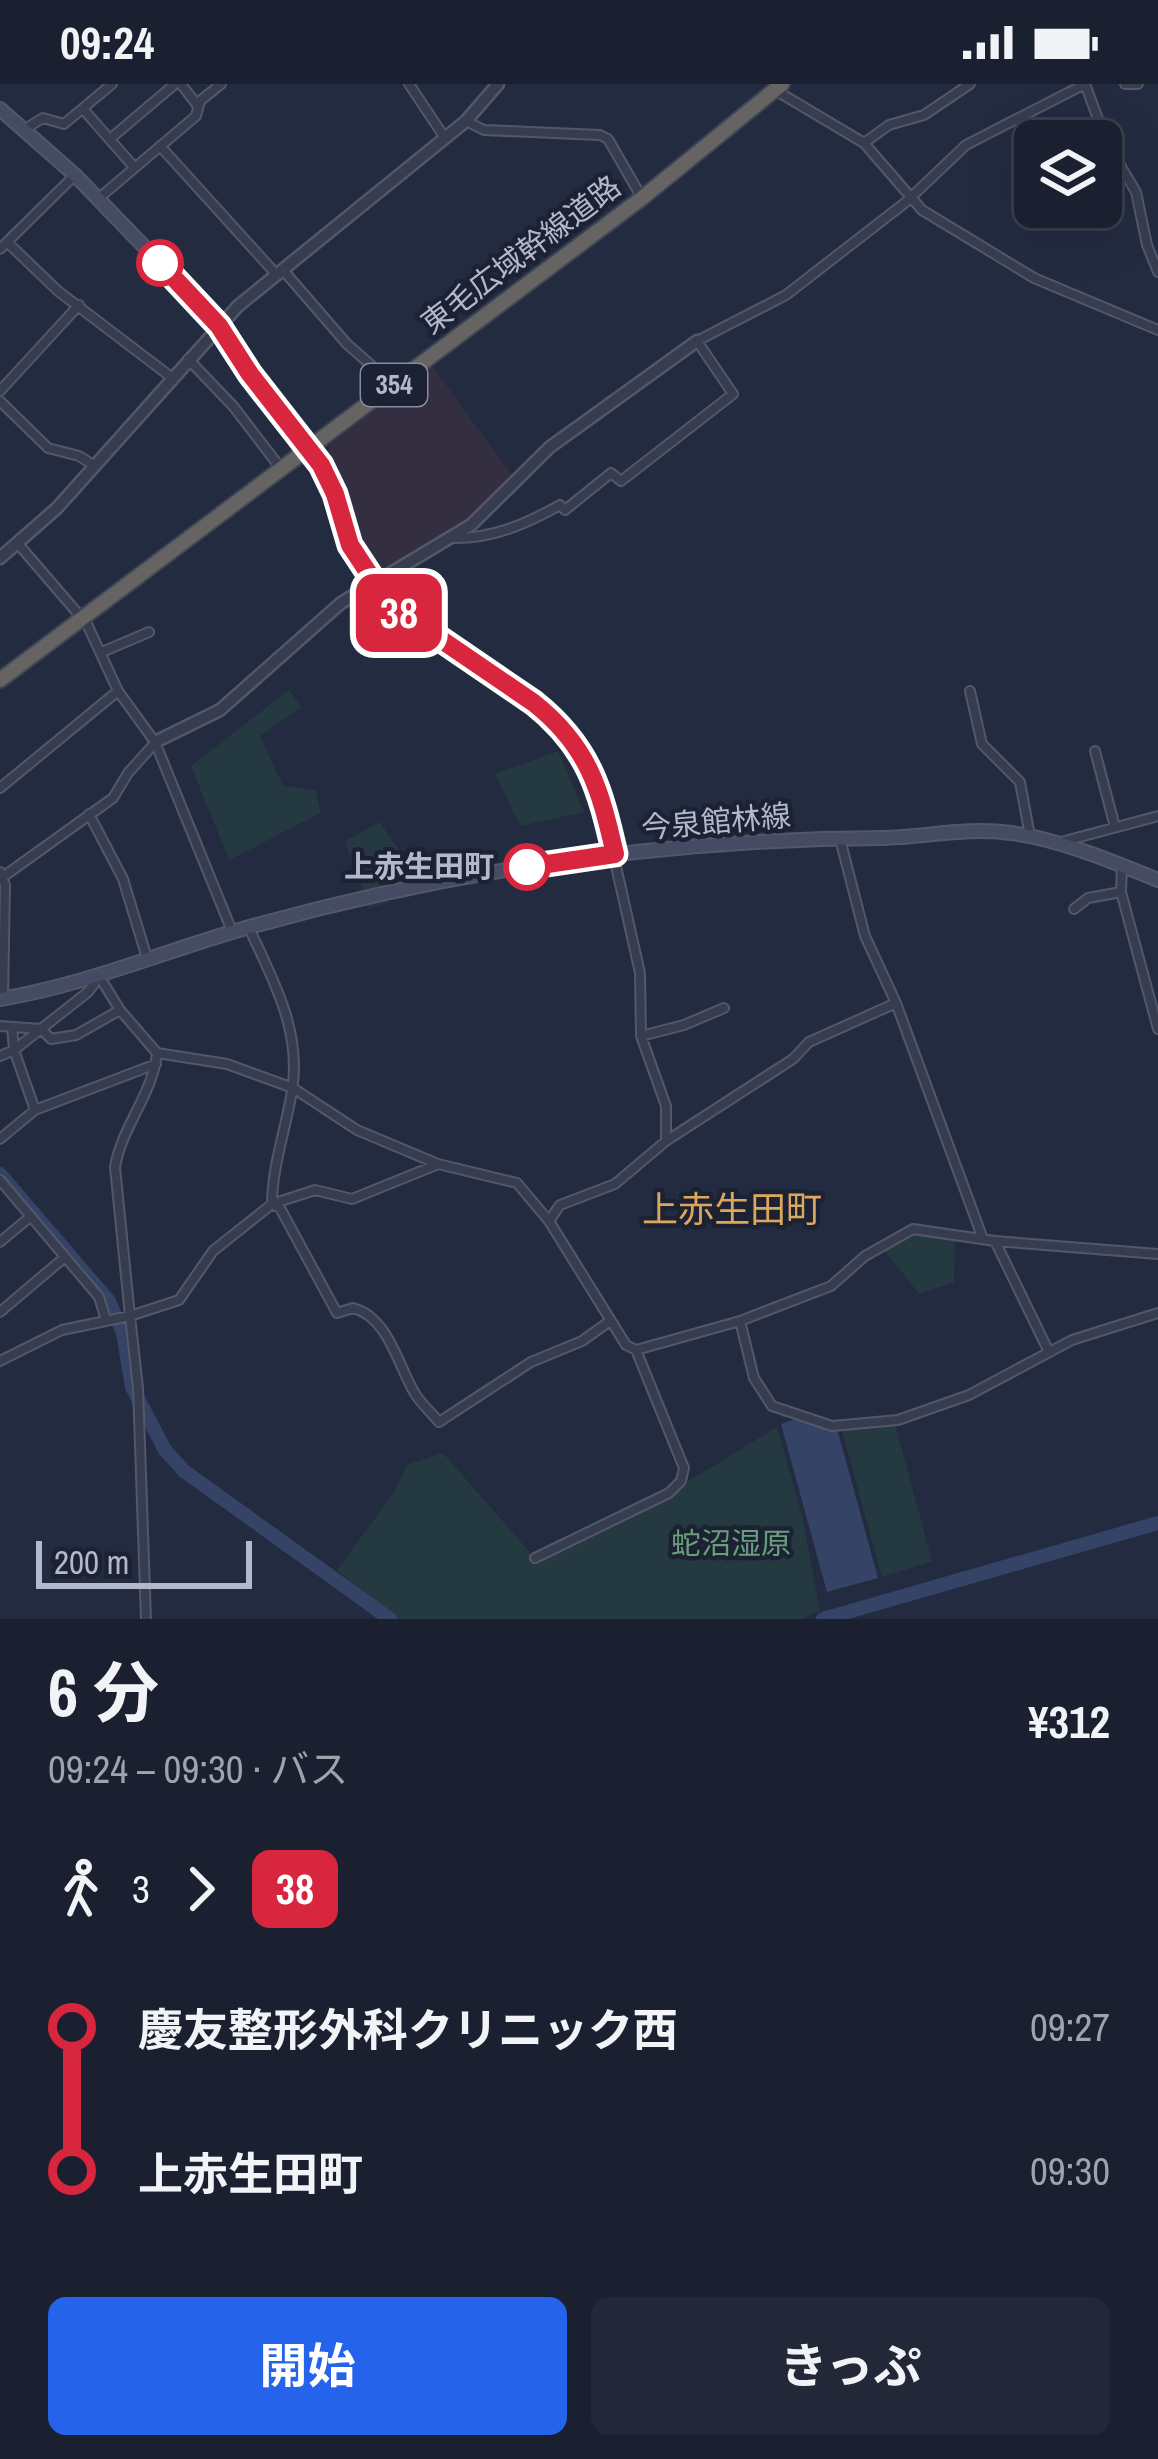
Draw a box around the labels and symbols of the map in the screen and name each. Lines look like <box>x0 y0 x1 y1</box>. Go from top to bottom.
street label: 東毛広域幹線道路 <box>413 166 628 342</box>
unlabelled marker <box>138 241 182 285</box>
road number: 354 <box>361 364 427 406</box>
line badge: 38 <box>345 574 453 652</box>
street label: 今泉館林線 <box>639 795 792 847</box>
marker: 上赤生田町 <box>505 845 549 889</box>
place label: 上赤生田町 <box>344 846 494 886</box>
district label: 上赤生田町 <box>642 1185 822 1233</box>
park label: 蛇沼湿原 <box>671 1523 791 1563</box>
scale bar <box>36 1535 252 1588</box>

